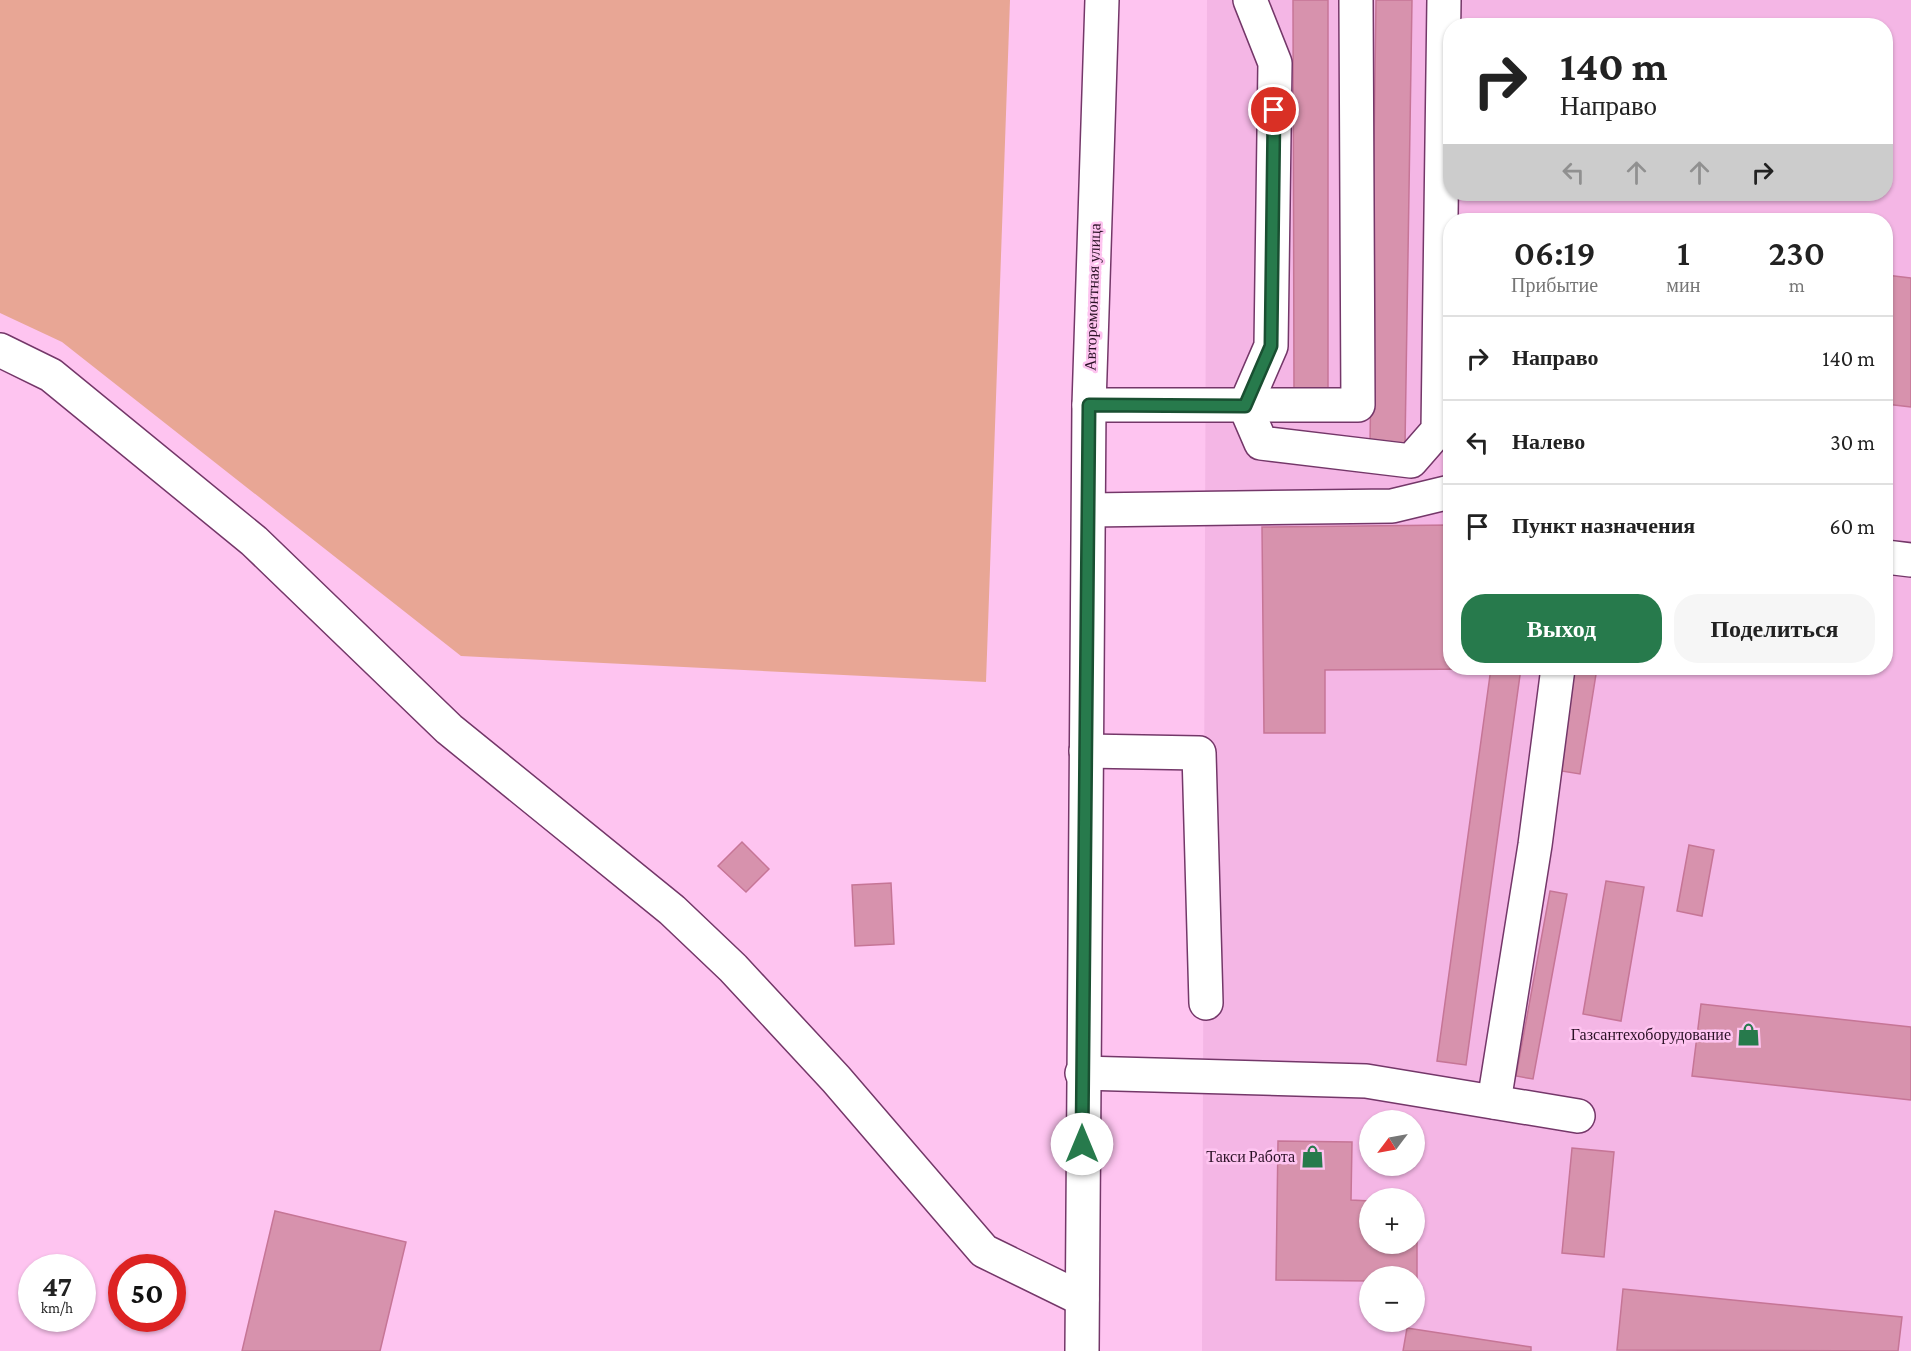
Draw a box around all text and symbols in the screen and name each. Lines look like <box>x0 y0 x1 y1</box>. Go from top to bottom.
icon: right <box>1461 42 1539 120</box>
text: 140 m <box>1560 42 1668 89</box>
pin <box>1248 84 1299 135</box>
text: Направо <box>1560 91 1657 121</box>
icon: arrive <box>1257 93 1290 126</box>
icon: left <box>1557 156 1590 189</box>
icon: ahead <box>1620 156 1653 189</box>
icon: ahead <box>1683 156 1716 189</box>
icon: right <box>1746 156 1779 189</box>
street label: Авторемонтная улица <box>1081 223 1105 371</box>
text: 06:19 <box>1514 233 1596 273</box>
text: 1 <box>1677 233 1690 273</box>
text: 230 <box>1768 233 1825 273</box>
text: Прибытие <box>1511 274 1598 296</box>
text: мин <box>1666 274 1700 296</box>
text: m <box>1789 274 1805 296</box>
icon: right <box>1461 342 1494 375</box>
text: Направо <box>1512 345 1598 370</box>
text: 140 m <box>1822 346 1875 371</box>
icon: left <box>1461 426 1494 459</box>
text: Налево <box>1512 429 1585 454</box>
text: 30 m <box>1830 430 1875 455</box>
icon: arrive <box>1461 510 1494 543</box>
text: Пункт назначения <box>1512 513 1695 538</box>
text: 60 m <box>1830 514 1875 539</box>
button: Выход <box>1461 594 1662 663</box>
button: Поделиться <box>1674 594 1875 663</box>
shop icon: Газсантехоборудование <box>1736 1021 1762 1047</box>
place label: Газсантехоборудование <box>1571 1026 1731 1044</box>
north arrow <box>1359 1110 1425 1176</box>
map controls <box>1359 1110 1425 1332</box>
position arrow <box>1050 1112 1114 1176</box>
shop icon: Такси Работа <box>1300 1143 1326 1169</box>
place label: Такси Работа <box>1206 1148 1295 1165</box>
button: + <box>1359 1188 1425 1254</box>
speed limit sign: 50 <box>108 1254 186 1332</box>
button: − <box>1359 1266 1425 1332</box>
text: 47 <box>42 1269 72 1302</box>
text: km/h <box>41 1300 73 1316</box>

